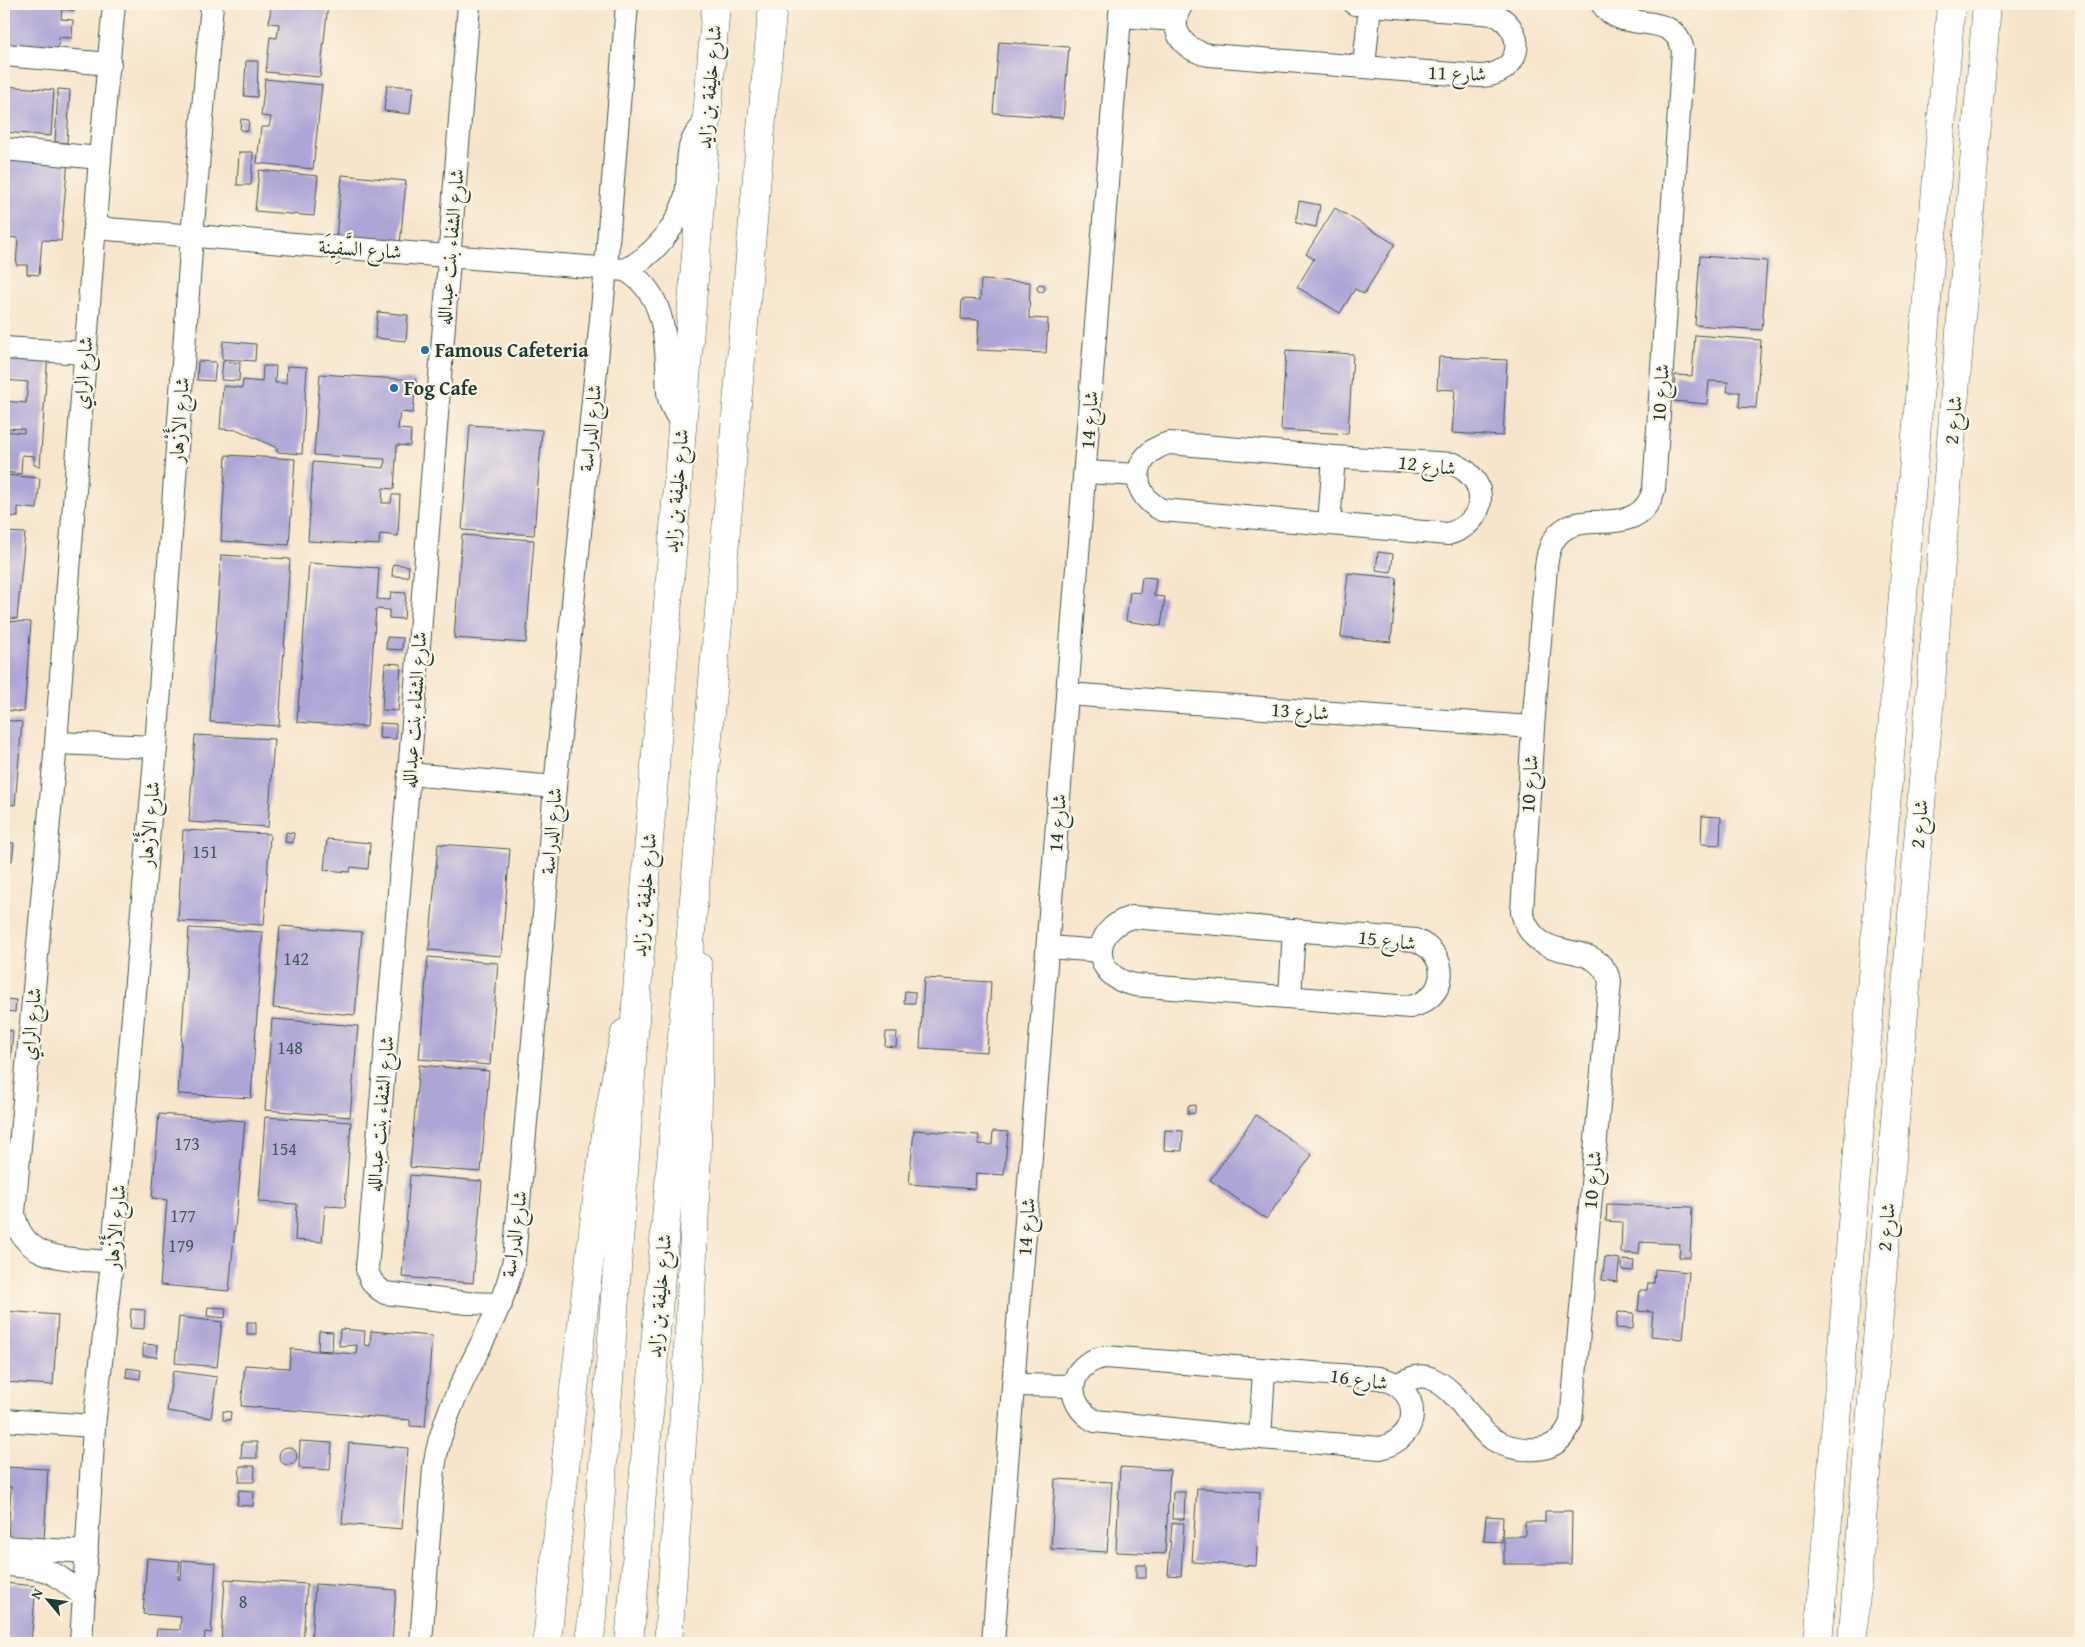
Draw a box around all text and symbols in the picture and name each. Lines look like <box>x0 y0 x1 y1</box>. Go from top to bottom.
street label: شارع خليفة بن زايد <box>689 24 732 150</box>
street label: شارع 11 <box>1427 57 1487 92</box>
street label: شارع الشفاء بنت عبدالله <box>428 168 475 327</box>
street label: شارع السَّفِينَة <box>317 229 403 270</box>
street label: شارع الراي <box>65 335 104 411</box>
place label: Famous Cafeteria <box>435 335 589 364</box>
marker: Famous Cafeteria <box>419 344 431 356</box>
street label: شارع 10 <box>1643 363 1680 423</box>
place label: Fog Cafe <box>404 373 478 402</box>
street label: شارع الأَزْهار <box>159 376 200 466</box>
marker: Fog Cafe <box>388 382 400 394</box>
street label: شارع الدراسة <box>571 383 612 473</box>
street label: شارع 14 <box>1072 390 1109 450</box>
street label: شارع 2 <box>1936 394 1973 446</box>
street label: شارع خليفة بن زايد <box>656 428 699 554</box>
street label: شارع 12 <box>1396 447 1458 486</box>
street label: شارع الشفاء بنت عبدالله <box>394 631 437 790</box>
street label: شارع 13 <box>1270 694 1330 731</box>
street label: شارع 10 <box>1512 754 1549 814</box>
street label: شارع الأَزْهار <box>129 780 171 870</box>
street label: شارع الدراسة <box>532 786 573 876</box>
street label: شارع 14 <box>1040 793 1077 853</box>
street label: شارع 2 <box>1902 798 1939 850</box>
street label: شارع خليفة بن زايد <box>624 832 667 958</box>
house number: 151 <box>192 838 218 865</box>
street label: شارع 15 <box>1356 922 1418 961</box>
house number: 142 <box>283 945 309 972</box>
street label: شارع الراي <box>13 986 52 1062</box>
house number: 148 <box>277 1034 303 1061</box>
street label: شارع الشفاء بنت عبدالله <box>358 1035 405 1194</box>
house number: 173 <box>174 1130 200 1157</box>
house number: 154 <box>271 1135 297 1162</box>
street label: شارع 10 <box>1575 1150 1612 1211</box>
street label: شارع الأَزْهار <box>95 1183 137 1273</box>
street label: شارع الدراسة <box>493 1189 538 1280</box>
street label: شارع 14 <box>1009 1197 1046 1257</box>
street label: شارع 2 <box>1869 1201 1906 1253</box>
house number: 177 <box>170 1202 196 1229</box>
house number: 179 <box>168 1232 194 1259</box>
street label: شارع خليفة بن زايد <box>639 1233 682 1359</box>
street label: شارع 16 <box>1328 1360 1390 1401</box>
north arrow <box>22 1574 72 1624</box>
text: N <box>26 1584 48 1603</box>
house number: 8 <box>239 1588 247 1615</box>

